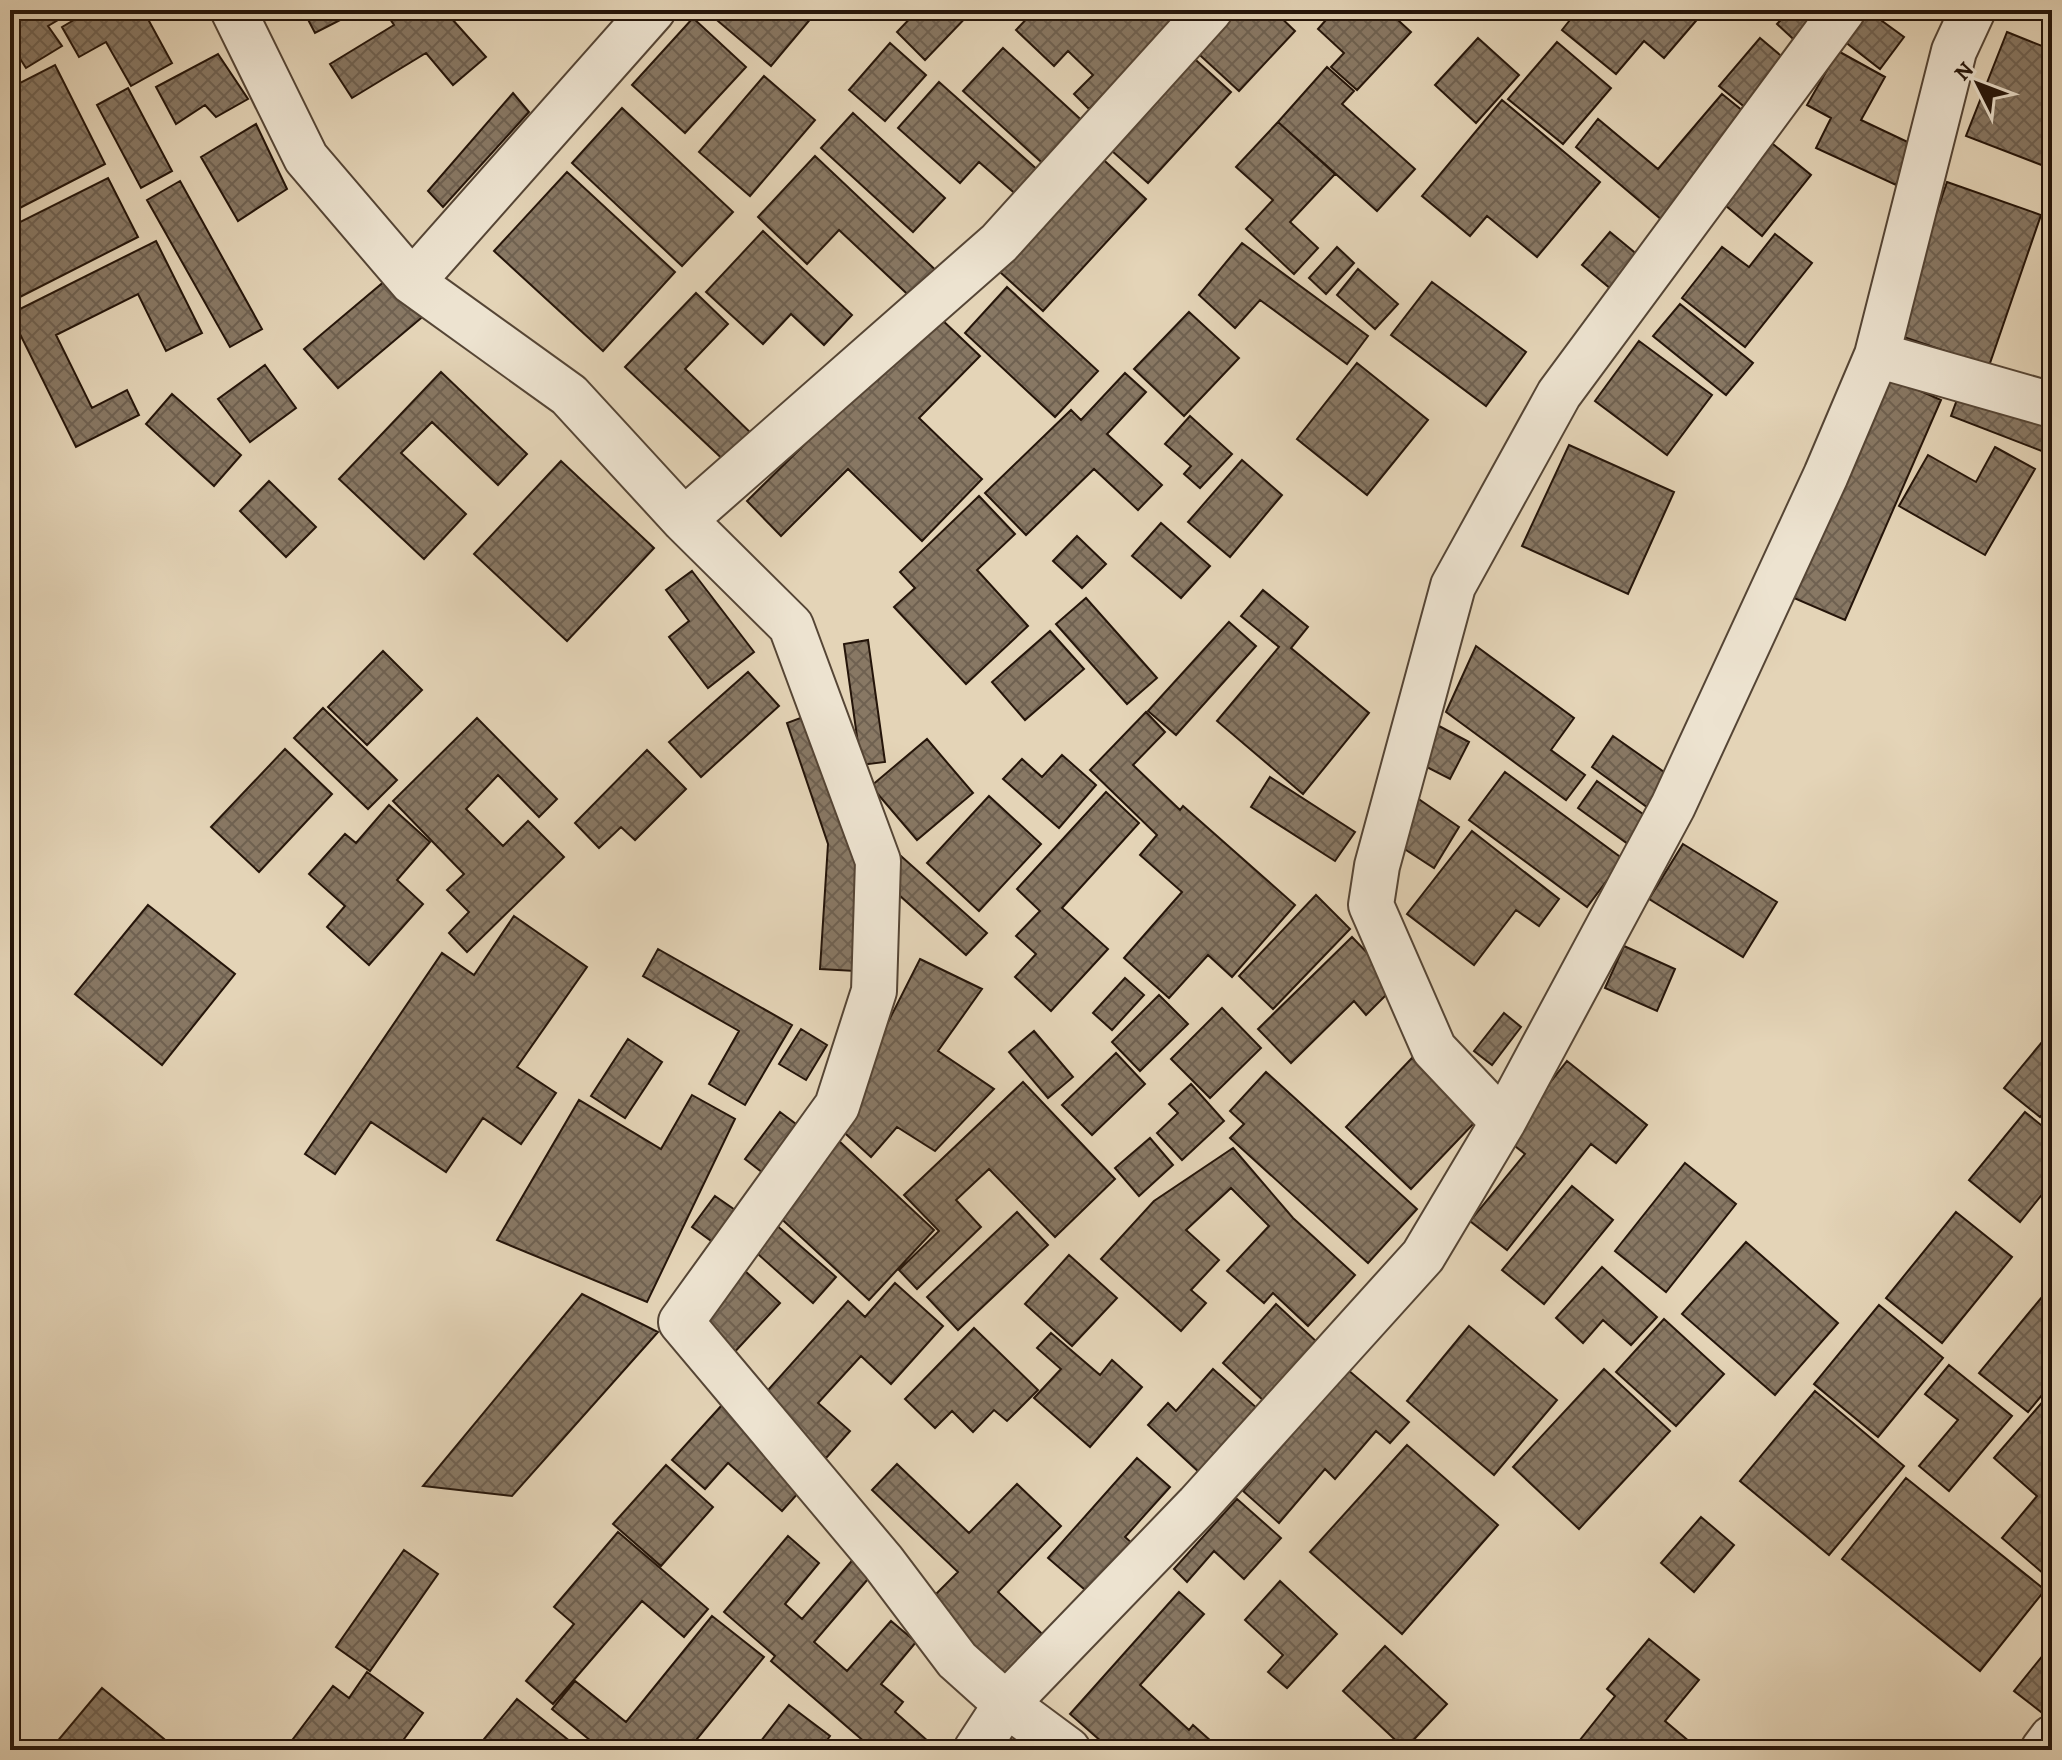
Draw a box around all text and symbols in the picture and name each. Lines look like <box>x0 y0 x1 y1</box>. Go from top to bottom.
north arrow <box>1938 44 2018 124</box>
text: N <box>1947 55 1980 87</box>

